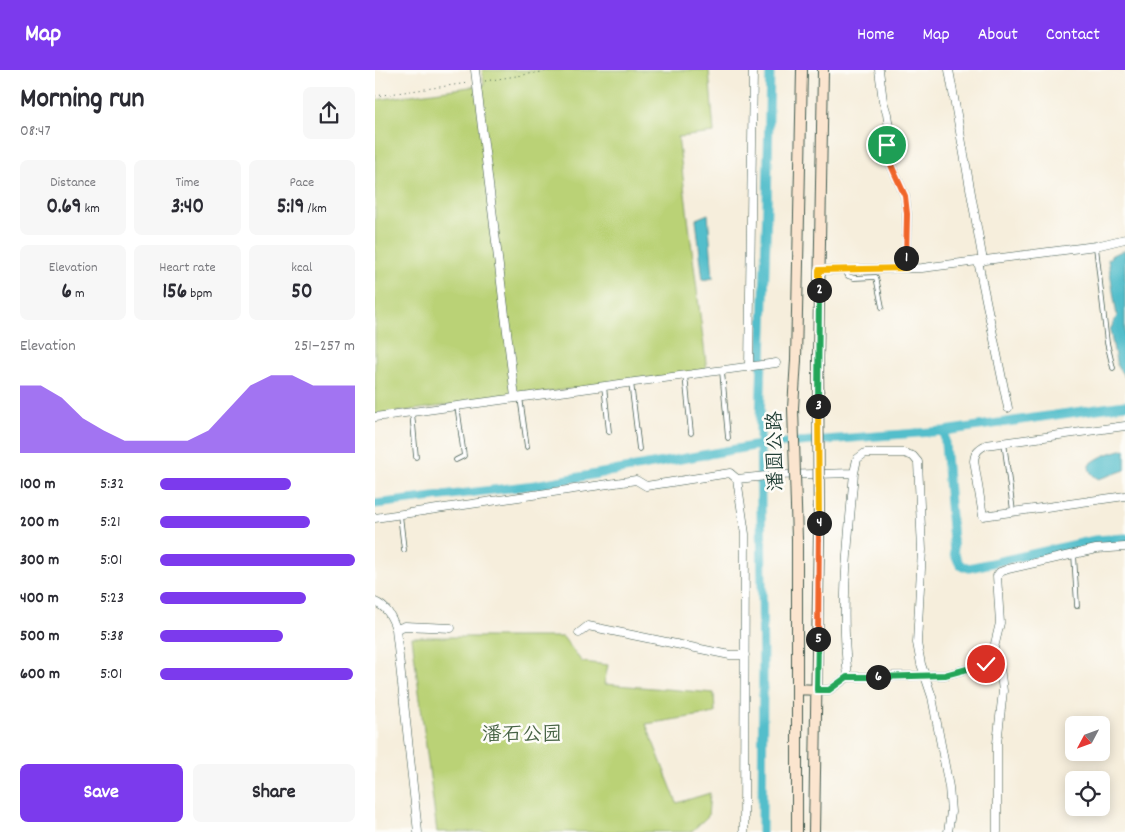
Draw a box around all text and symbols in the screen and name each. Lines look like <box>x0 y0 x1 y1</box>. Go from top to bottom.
text: Map <box>25 18 61 52</box>
text: Home <box>857 23 894 48</box>
text: Map <box>922 23 950 48</box>
text: About <box>978 23 1018 48</box>
text: Contact <box>1046 23 1100 48</box>
text: Morning run <box>20 81 144 121</box>
button: share <box>303 87 355 139</box>
text: 08:47 <box>20 120 51 143</box>
pin <box>866 124 908 166</box>
icon: arrive <box>873 131 901 159</box>
text: Distance <box>50 173 96 193</box>
text: Time <box>176 173 199 193</box>
text: Pace <box>289 173 314 193</box>
text: 0.69 <box>46 193 81 223</box>
text: 3:40 <box>171 193 204 223</box>
text: 5:19 <box>277 193 304 223</box>
text: km <box>81 199 100 219</box>
text: /km <box>304 199 327 219</box>
pin: 1 <box>893 246 919 270</box>
text: 1 <box>905 248 908 268</box>
text: Elevation <box>49 258 98 278</box>
text: Heart rate <box>159 258 216 278</box>
text: kcal <box>291 258 312 278</box>
text: 6 <box>62 278 72 308</box>
text: 156 <box>163 278 187 308</box>
text: 50 <box>291 278 312 308</box>
pin: 2 <box>807 278 831 302</box>
text: 2 <box>816 280 823 300</box>
text: m <box>72 284 85 304</box>
text: bpm <box>187 284 212 304</box>
text: Elevation <box>20 335 76 358</box>
text: 251–257 m <box>294 335 355 358</box>
pin: 3 <box>805 394 831 418</box>
text: 3 <box>815 396 822 416</box>
street label: 潘圆公路 <box>762 410 792 491</box>
text: 100 m <box>20 473 56 496</box>
text: 5:32 <box>100 473 124 496</box>
pin: 4 <box>807 510 831 536</box>
text: 200 m <box>20 511 59 534</box>
text: 5:21 <box>100 511 121 534</box>
text: 4 <box>817 513 822 533</box>
text: 300 m <box>20 549 59 572</box>
text: 5:01 <box>100 549 122 572</box>
text: 400 m <box>20 587 59 610</box>
text: 5:23 <box>100 587 124 610</box>
text: 500 m <box>20 625 60 648</box>
text: 5:38 <box>100 625 124 648</box>
pin: 5 <box>805 626 831 652</box>
text: 5 <box>815 629 822 649</box>
pin <box>965 643 1007 685</box>
icon: check <box>972 650 1000 678</box>
text: 600 m <box>20 663 60 686</box>
text: 5:01 <box>100 663 122 686</box>
pin: 6 <box>865 664 891 690</box>
text: 6 <box>875 667 882 687</box>
north arrow <box>1065 716 1110 761</box>
map controls <box>1065 716 1110 816</box>
park label: 潘石公园 <box>482 722 562 750</box>
button: Save <box>20 764 183 822</box>
button: Share <box>193 764 355 822</box>
button: locate <box>1065 771 1110 816</box>

